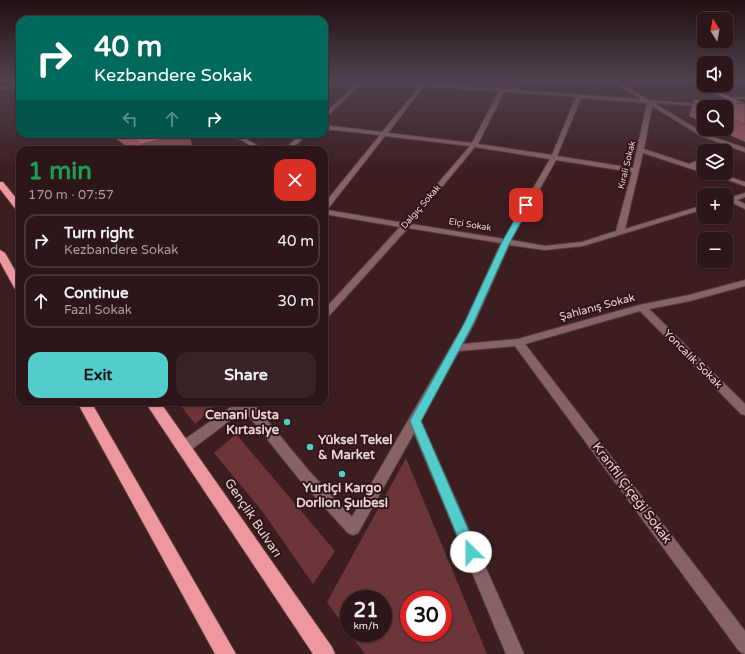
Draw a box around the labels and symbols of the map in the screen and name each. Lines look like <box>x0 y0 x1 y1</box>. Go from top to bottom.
north arrow <box>697 12 733 48</box>
street label: Kırali Sokak <box>616 140 638 190</box>
street label: Dalgıç Sokak <box>399 183 443 231</box>
pin <box>509 188 543 222</box>
street label: Elçi Sokak <box>448 216 492 234</box>
street label: Şahlanış Sokak <box>558 291 636 323</box>
street label: Yoncalık Sokak <box>661 327 725 391</box>
place label: Cenani Usta Kırtasiye <box>205 407 280 438</box>
marker: Cenani Usta Kırtasiye <box>282 417 292 427</box>
place label: Yüksel Tekel & Market <box>318 432 393 463</box>
street label: Kranfil Çiçeği Sokak <box>589 439 675 547</box>
marker: Yüksel Tekel & Market <box>305 442 315 452</box>
marker: Yurtiçi Kargo Dorlion Şuıbesi <box>337 469 347 479</box>
street label: Gençlik Bulvarı <box>221 476 285 560</box>
place label: Yurtiçi Kargo Dorlion Şuıbesi <box>296 480 388 511</box>
position arrow <box>450 531 492 573</box>
speed limit sign: 30 <box>400 590 452 642</box>

